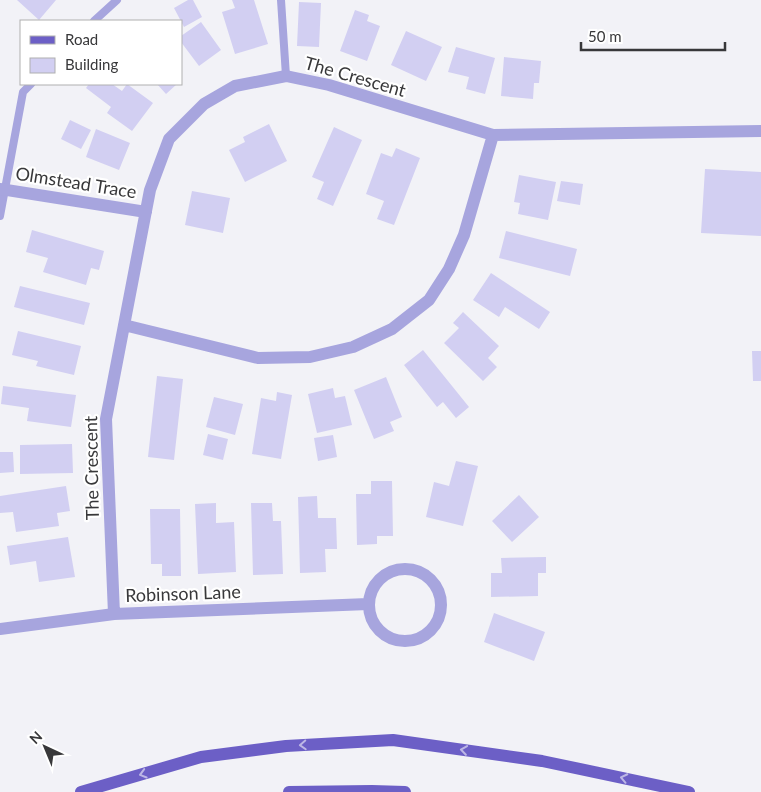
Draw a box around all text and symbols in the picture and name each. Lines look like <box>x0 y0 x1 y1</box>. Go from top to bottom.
legend <box>20 20 182 85</box>
scale bar <box>581 20 725 52</box>
text: 50 m <box>588 27 622 45</box>
text: Road <box>65 30 98 48</box>
street label: The Crescent <box>302 51 409 101</box>
text: Building <box>65 55 118 73</box>
street label: Olmstead Trace <box>14 162 138 202</box>
street label: The Crescent <box>79 415 103 520</box>
street label: Robinson Lane <box>125 580 241 606</box>
north arrow <box>20 722 70 772</box>
text: N <box>26 727 45 747</box>
one-way arrow <box>298 740 306 751</box>
one-way arrow <box>460 745 469 755</box>
one-way arrow <box>140 768 148 778</box>
one-way arrow <box>620 773 629 784</box>

